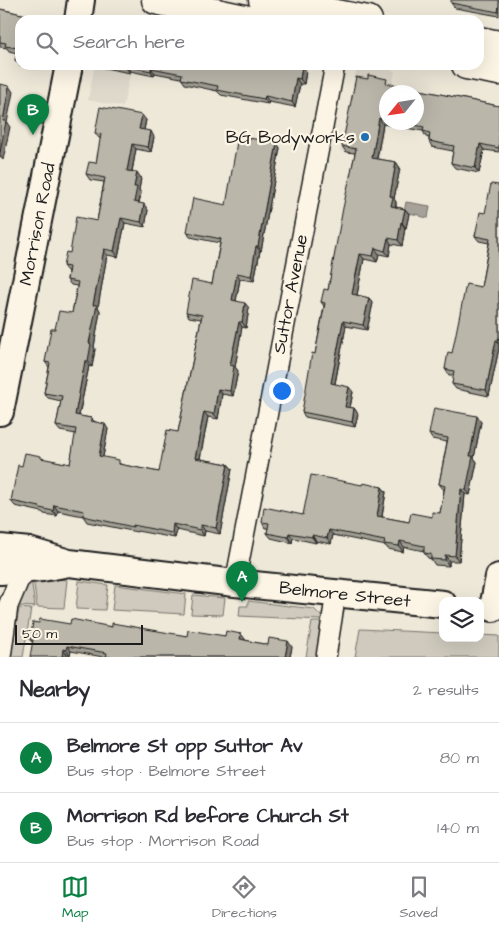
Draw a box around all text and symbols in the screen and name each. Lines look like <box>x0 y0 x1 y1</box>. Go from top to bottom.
search box <box>15 15 484 70</box>
icon: search <box>33 29 61 57</box>
text: Search here <box>73 29 185 56</box>
north arrow <box>379 85 424 130</box>
pin: B <box>17 94 49 135</box>
place label: BG Bodyworks <box>226 125 355 151</box>
marker: BG Bodyworks <box>359 131 371 143</box>
street label: Morrison Road <box>13 161 62 287</box>
street label: Suttor Avenue <box>267 232 314 356</box>
your location <box>269 378 295 404</box>
pin: A <box>226 561 258 602</box>
street label: Belmore Street <box>278 575 413 614</box>
map controls <box>439 597 484 642</box>
button: layers <box>439 597 484 642</box>
scale bar <box>15 622 142 645</box>
text: 50 m <box>22 624 57 644</box>
text: Nearby <box>20 675 90 704</box>
text: 2 results <box>413 679 479 701</box>
text: Belmore St opp Suttor Av <box>67 733 303 760</box>
text: A <box>31 747 41 769</box>
text: 80 m <box>440 747 479 769</box>
text: Bus stop · Belmore Street <box>67 760 266 782</box>
text: Morrison Rd before Church St <box>67 803 349 830</box>
text: B <box>30 817 42 839</box>
text: 140 m <box>437 817 479 839</box>
text: Bus stop · Morrison Road <box>67 830 259 852</box>
tab: Map <box>61 873 89 923</box>
tab: Directions <box>212 873 277 923</box>
tab: Saved <box>400 873 438 923</box>

